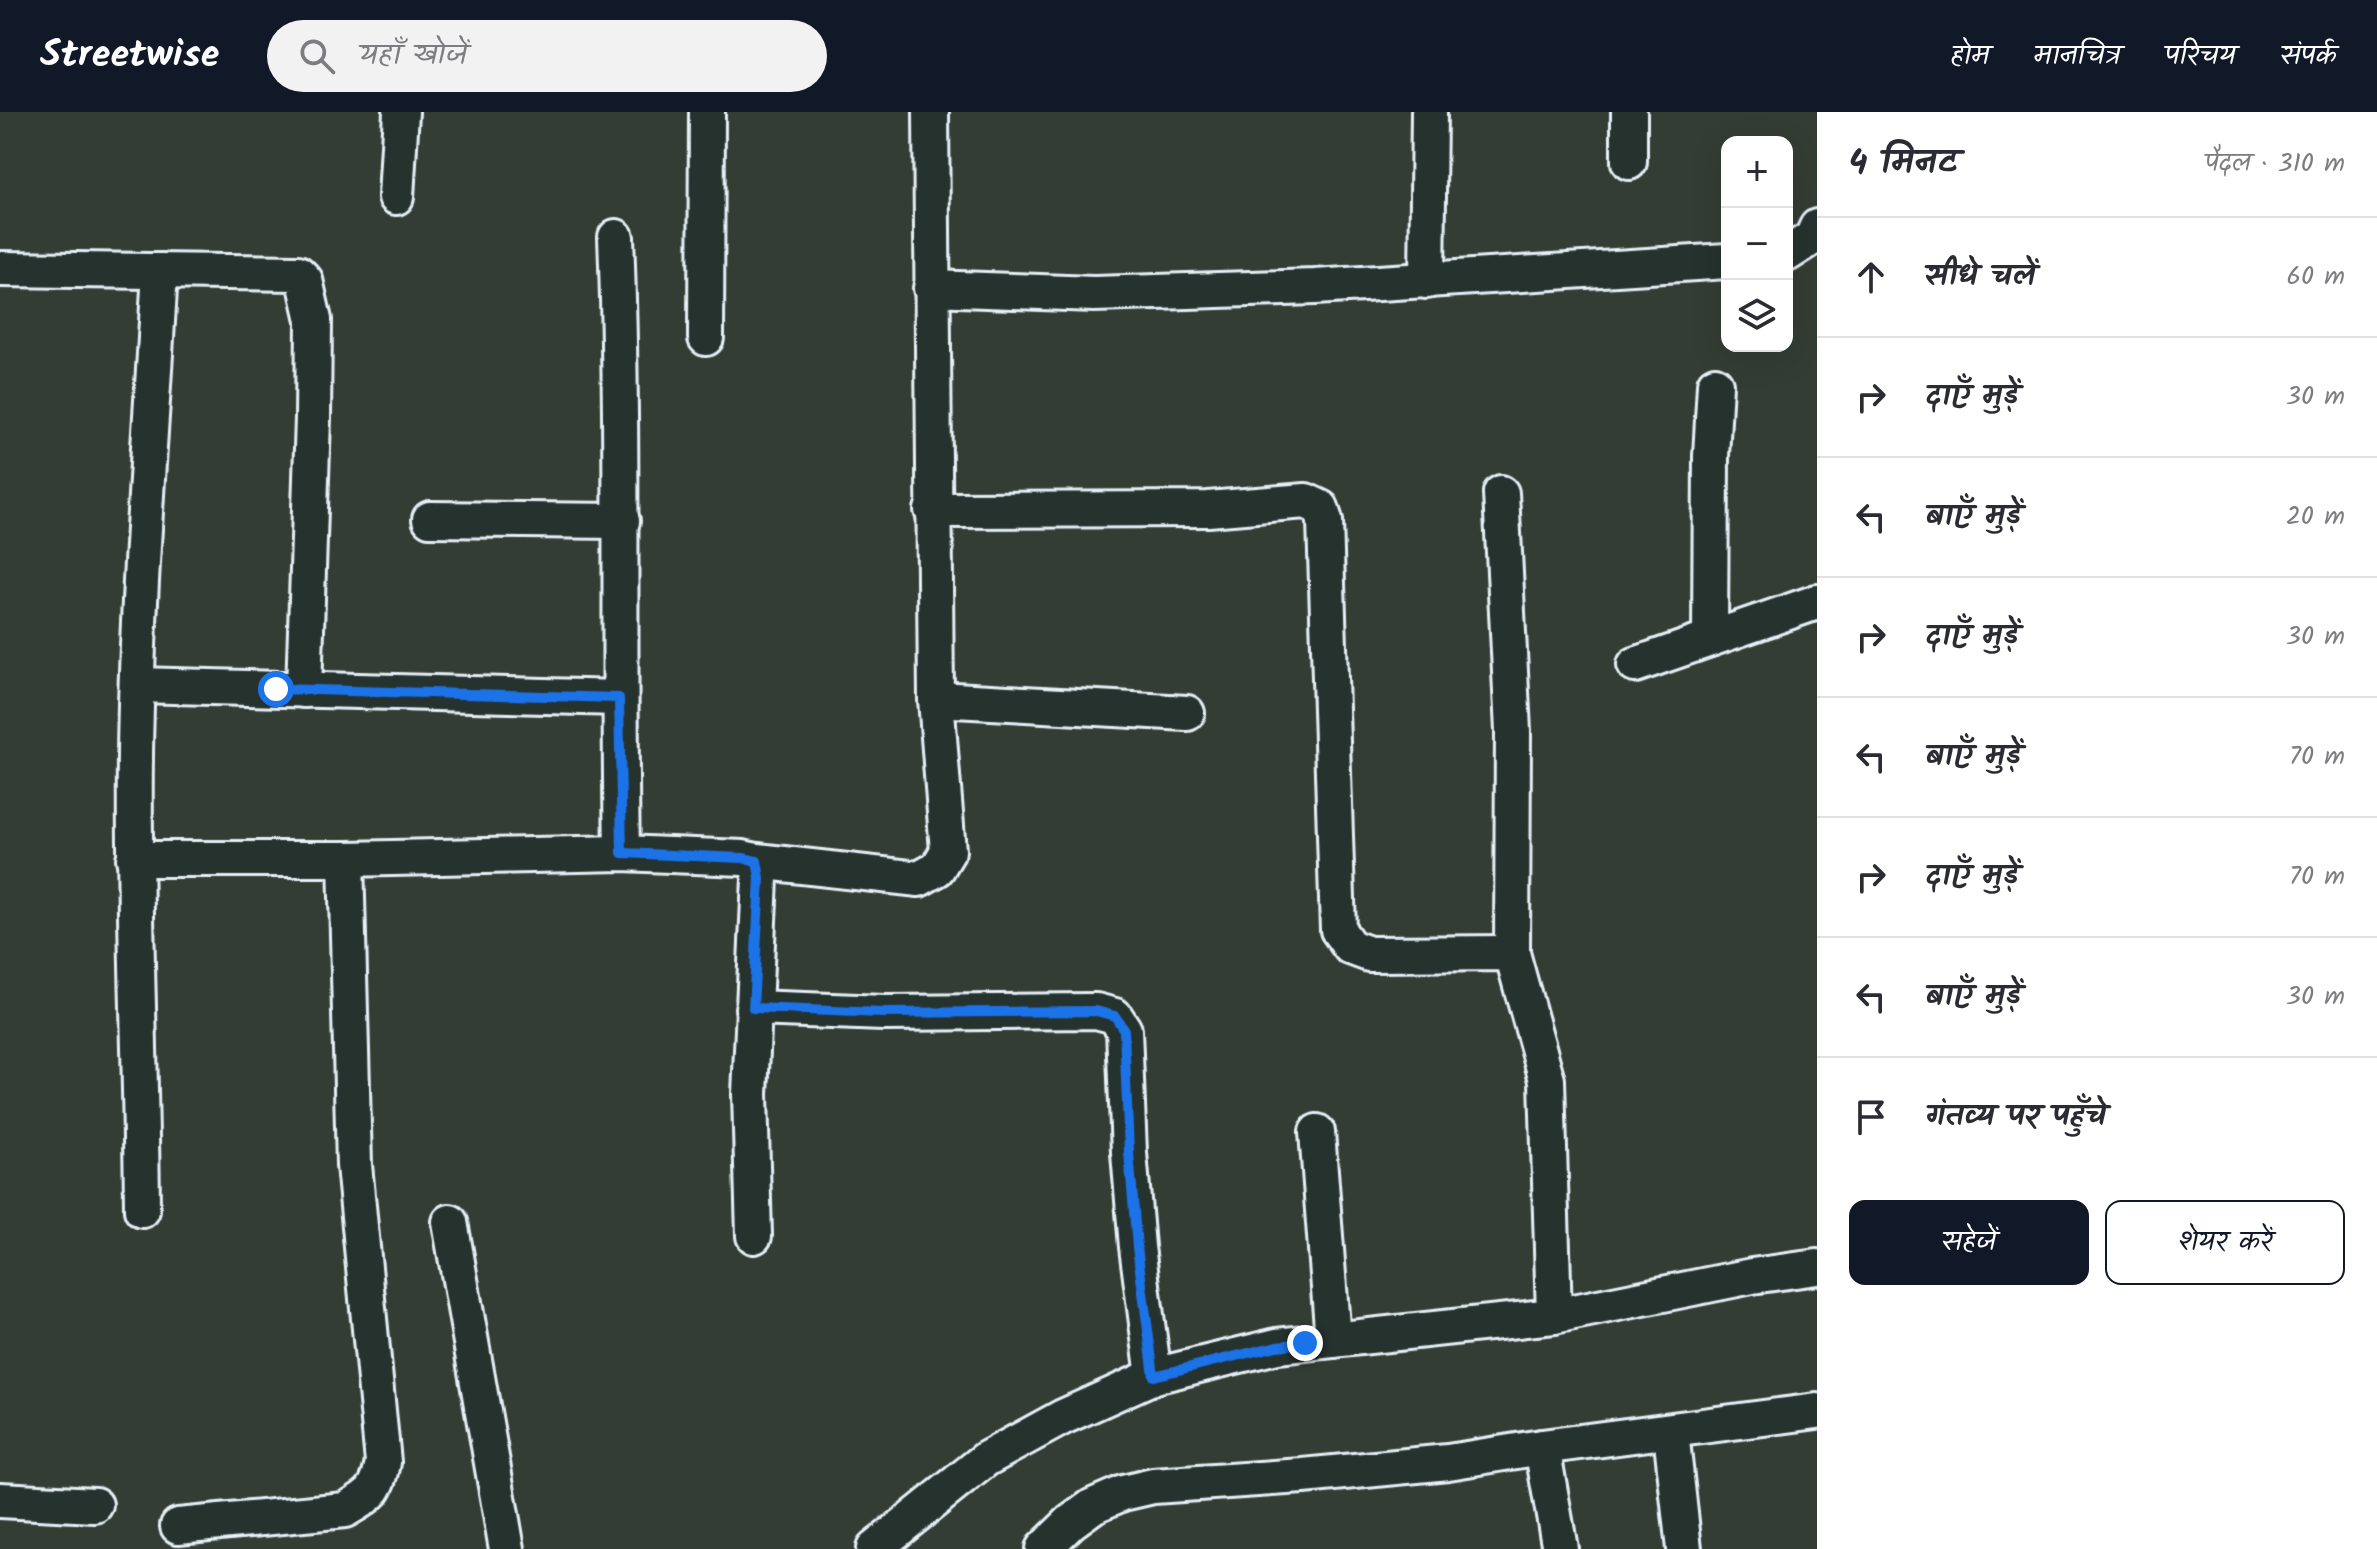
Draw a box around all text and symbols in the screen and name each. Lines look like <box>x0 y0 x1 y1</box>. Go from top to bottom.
search box <box>267 20 827 92</box>
text: Streetwise <box>40 26 219 86</box>
text: यहाँ खोजें <box>359 32 467 80</box>
icon: search <box>295 34 339 78</box>
text: होम <box>1950 34 1989 79</box>
text: मानचित्र <box>2033 34 2121 79</box>
text: परिचय <box>2165 34 2236 79</box>
text: संपर्क <box>2280 34 2337 79</box>
map controls <box>1721 136 1793 352</box>
button: + <box>1721 136 1793 208</box>
text: 4 मिनट <box>1849 137 1958 191</box>
text: पैदल · 310 m <box>2205 143 2345 185</box>
button: − <box>1721 208 1793 280</box>
text: सीधे चलें <box>1925 253 2035 301</box>
icon: ahead <box>1849 255 1893 299</box>
text: 60 m <box>2286 256 2345 298</box>
button: layers <box>1721 280 1793 352</box>
text: दाएँ मुड़ें <box>1925 373 2019 421</box>
icon: right <box>1849 375 1893 419</box>
text: 30 m <box>2286 376 2345 418</box>
text: बाएँ मुड़ें <box>1925 493 2021 541</box>
icon: left <box>1849 495 1893 539</box>
text: 20 m <box>2286 496 2345 538</box>
text: दाएँ मुड़ें <box>1925 613 2019 661</box>
icon: right <box>1849 615 1893 659</box>
text: 30 m <box>2286 616 2345 658</box>
route start <box>258 671 294 707</box>
text: बाएँ मुड़ें <box>1925 733 2021 781</box>
icon: left <box>1849 735 1893 779</box>
text: 70 m <box>2289 736 2345 778</box>
text: दाएँ मुड़ें <box>1925 853 2019 901</box>
icon: right <box>1849 855 1893 899</box>
text: 70 m <box>2289 856 2345 898</box>
text: बाएँ मुड़ें <box>1925 973 2021 1021</box>
icon: left <box>1849 975 1893 1019</box>
text: 30 m <box>2286 976 2345 1018</box>
text: गंतव्य पर पहुँचे <box>1925 1093 2106 1141</box>
icon: arrive <box>1849 1095 1893 1139</box>
button: सहेजें <box>1849 1200 2089 1285</box>
button: शेयर करें <box>2105 1200 2345 1285</box>
route end <box>1287 1325 1323 1361</box>

